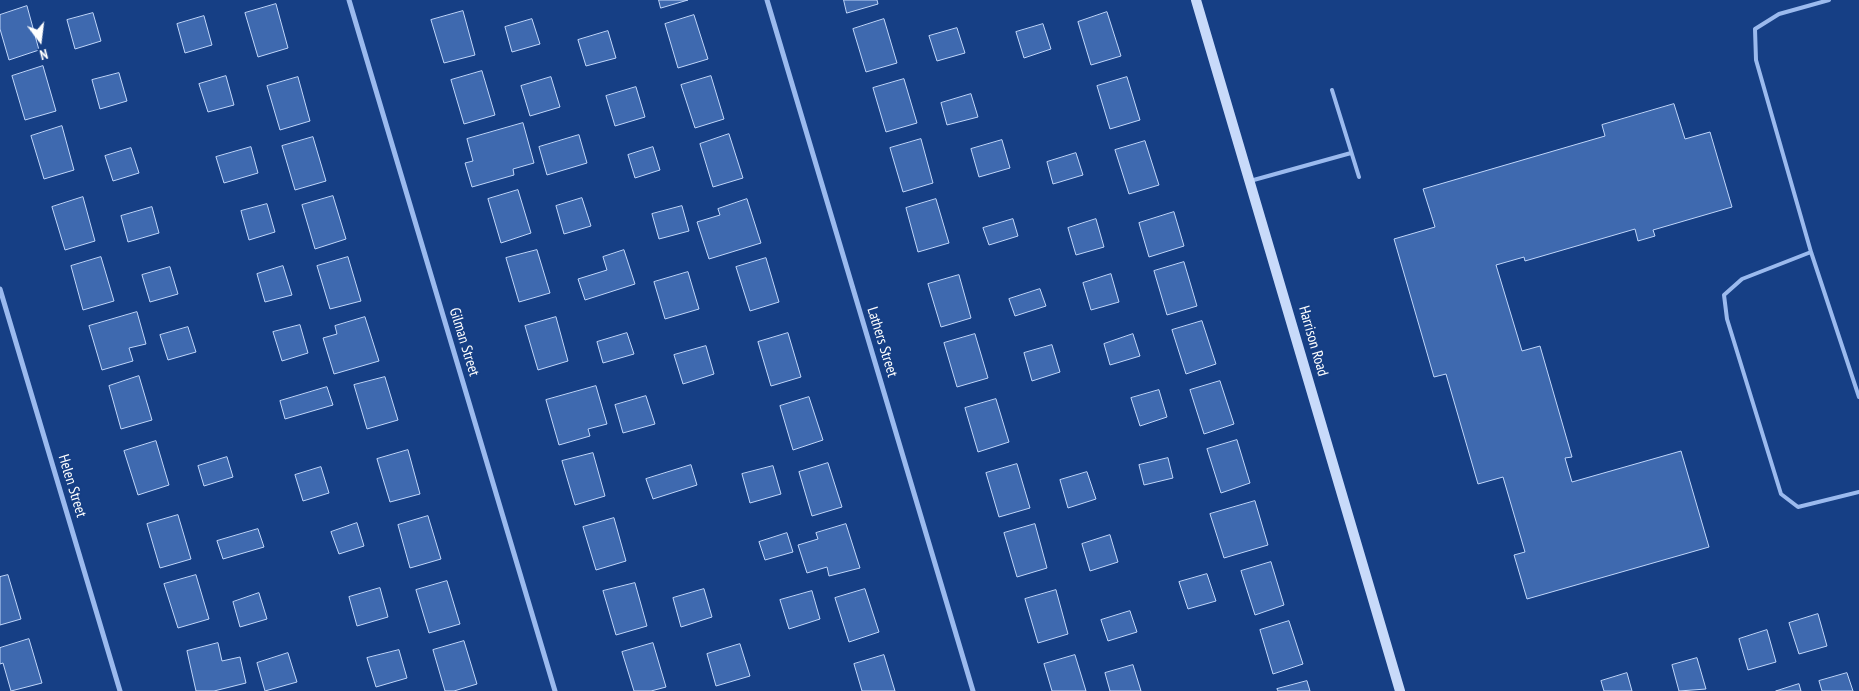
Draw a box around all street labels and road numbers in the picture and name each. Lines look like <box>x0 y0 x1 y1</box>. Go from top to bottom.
street label: Harrison Road <box>1294 304 1332 378</box>
street label: Lathers Street <box>863 305 901 379</box>
street label: Gilman Street <box>445 306 483 378</box>
street label: Helen Street <box>54 452 90 520</box>

